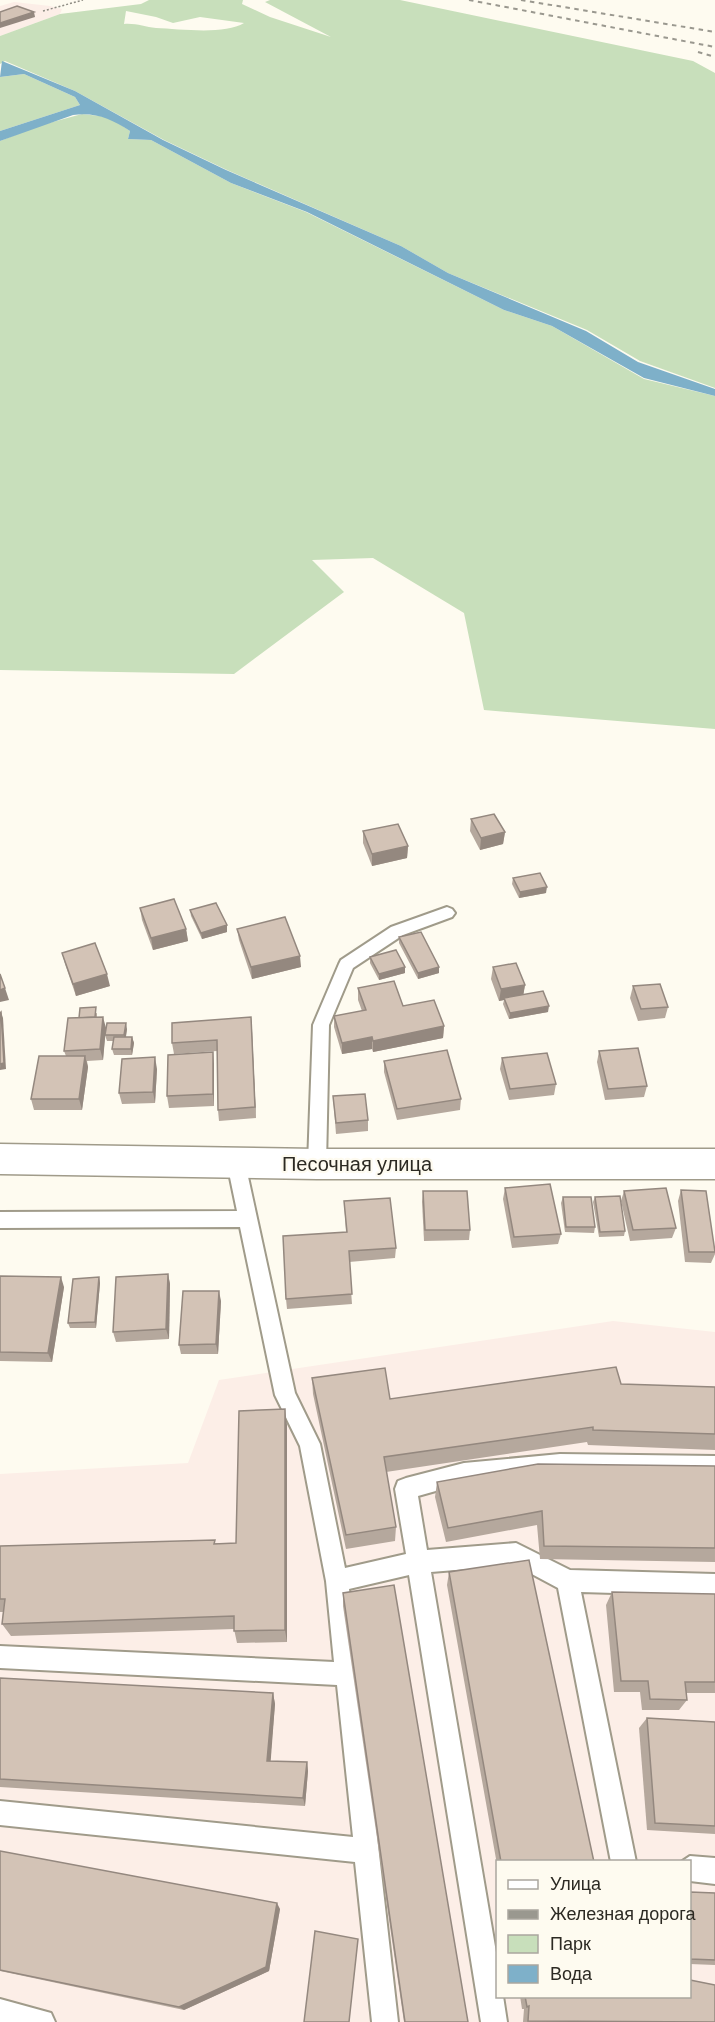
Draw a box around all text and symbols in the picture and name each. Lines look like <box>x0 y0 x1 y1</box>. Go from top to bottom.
street label: Песочная улица <box>282 1151 433 1177</box>
legend <box>496 1860 691 1998</box>
text: Улица <box>550 1872 602 1896</box>
text: Железная дорога <box>550 1902 696 1926</box>
text: Парк <box>550 1932 591 1956</box>
text: Вода <box>550 1962 593 1986</box>

